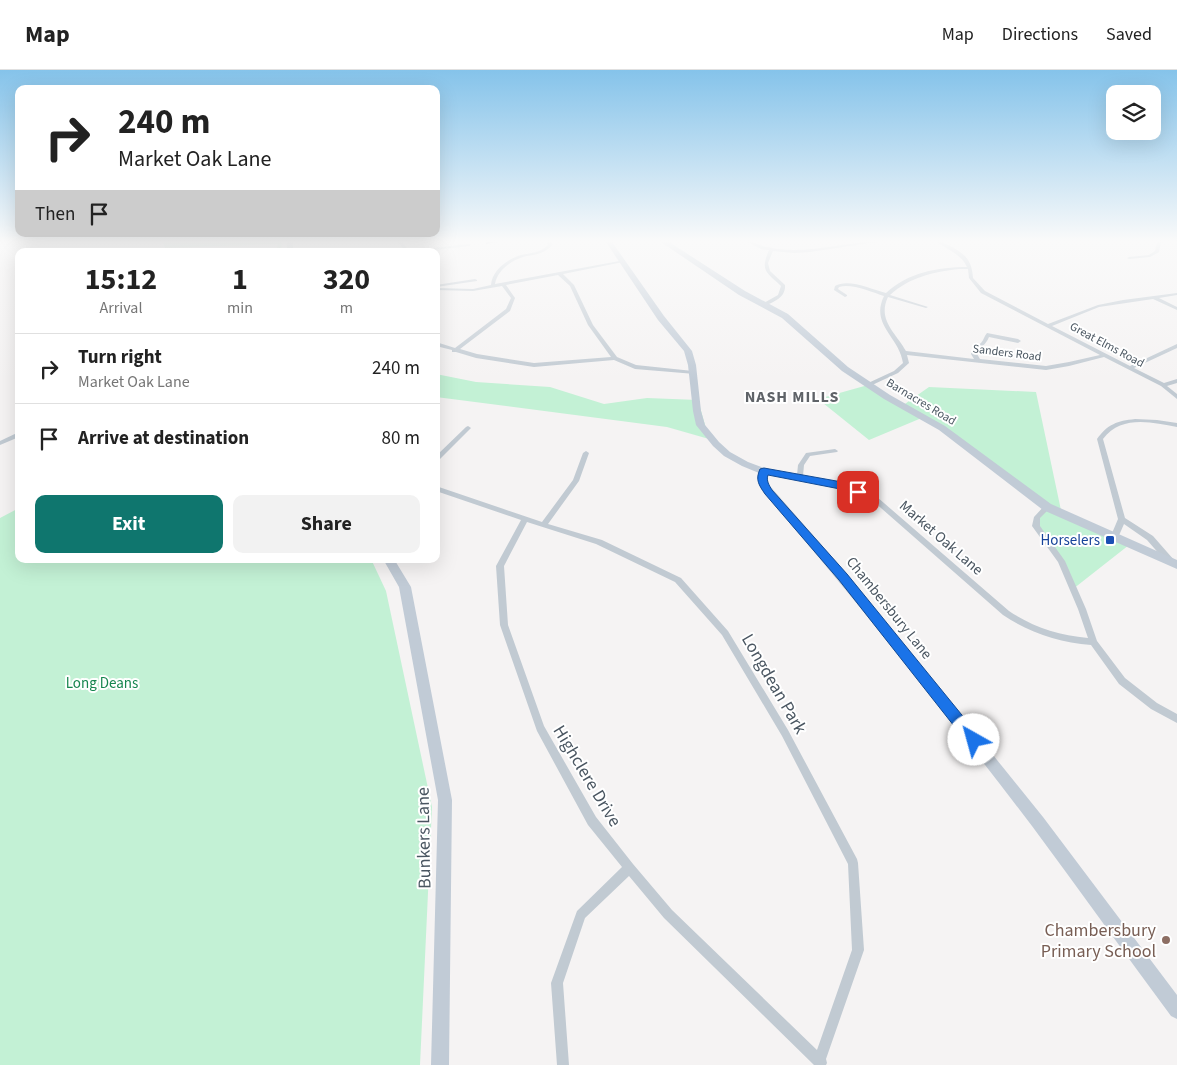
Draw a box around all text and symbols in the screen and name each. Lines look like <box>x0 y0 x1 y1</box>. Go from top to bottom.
text: Map <box>25 17 70 52</box>
text: Map <box>942 22 974 47</box>
text: Directions <box>1002 22 1078 47</box>
text: Saved <box>1106 22 1152 47</box>
map controls <box>1106 85 1161 140</box>
button: layers <box>1106 85 1161 140</box>
text: 240 m <box>118 97 210 147</box>
icon: right <box>35 105 100 170</box>
text: Market Oak Lane <box>118 143 271 175</box>
icon: arrive <box>85 200 113 228</box>
text: Then <box>35 201 75 228</box>
text: 15:12 <box>85 258 157 301</box>
text: 1 <box>232 258 248 301</box>
text: 320 <box>323 258 370 301</box>
text: Arrival <box>99 297 142 319</box>
text: min <box>227 297 253 319</box>
text: m <box>340 297 353 319</box>
street label: Great Elms Road <box>1067 318 1147 372</box>
street label: Sanders Road <box>972 340 1042 366</box>
text: Turn right <box>78 344 162 371</box>
icon: right <box>35 355 63 383</box>
text: 240 m <box>372 355 420 382</box>
text: Market Oak Lane <box>78 371 190 393</box>
street label: Barnacres Road <box>883 374 959 430</box>
district label: NASH MILLS <box>745 386 839 408</box>
icon: arrive <box>35 425 63 453</box>
text: Arrive at destination <box>78 425 249 452</box>
text: 80 m <box>382 425 420 452</box>
pin <box>837 471 879 513</box>
icon: arrive <box>844 478 872 506</box>
button: Exit <box>35 495 223 553</box>
button: Share <box>233 495 420 553</box>
street label: Market Oak Lane <box>895 496 987 580</box>
place label: Horselers <box>1041 530 1100 551</box>
marker: Horselers <box>1104 534 1116 546</box>
street label: Chambersbury Lane <box>841 552 937 664</box>
street label: Longdean Park <box>735 629 813 739</box>
park label: Long Deans <box>66 673 138 694</box>
position arrow <box>947 713 999 765</box>
street label: Highclere Drive <box>547 721 627 832</box>
street label: Bunkers Lane <box>411 787 437 889</box>
place label: Chambersbury Primary School <box>1041 918 1157 964</box>
marker: Chambersbury Primary School <box>1160 934 1172 946</box>

